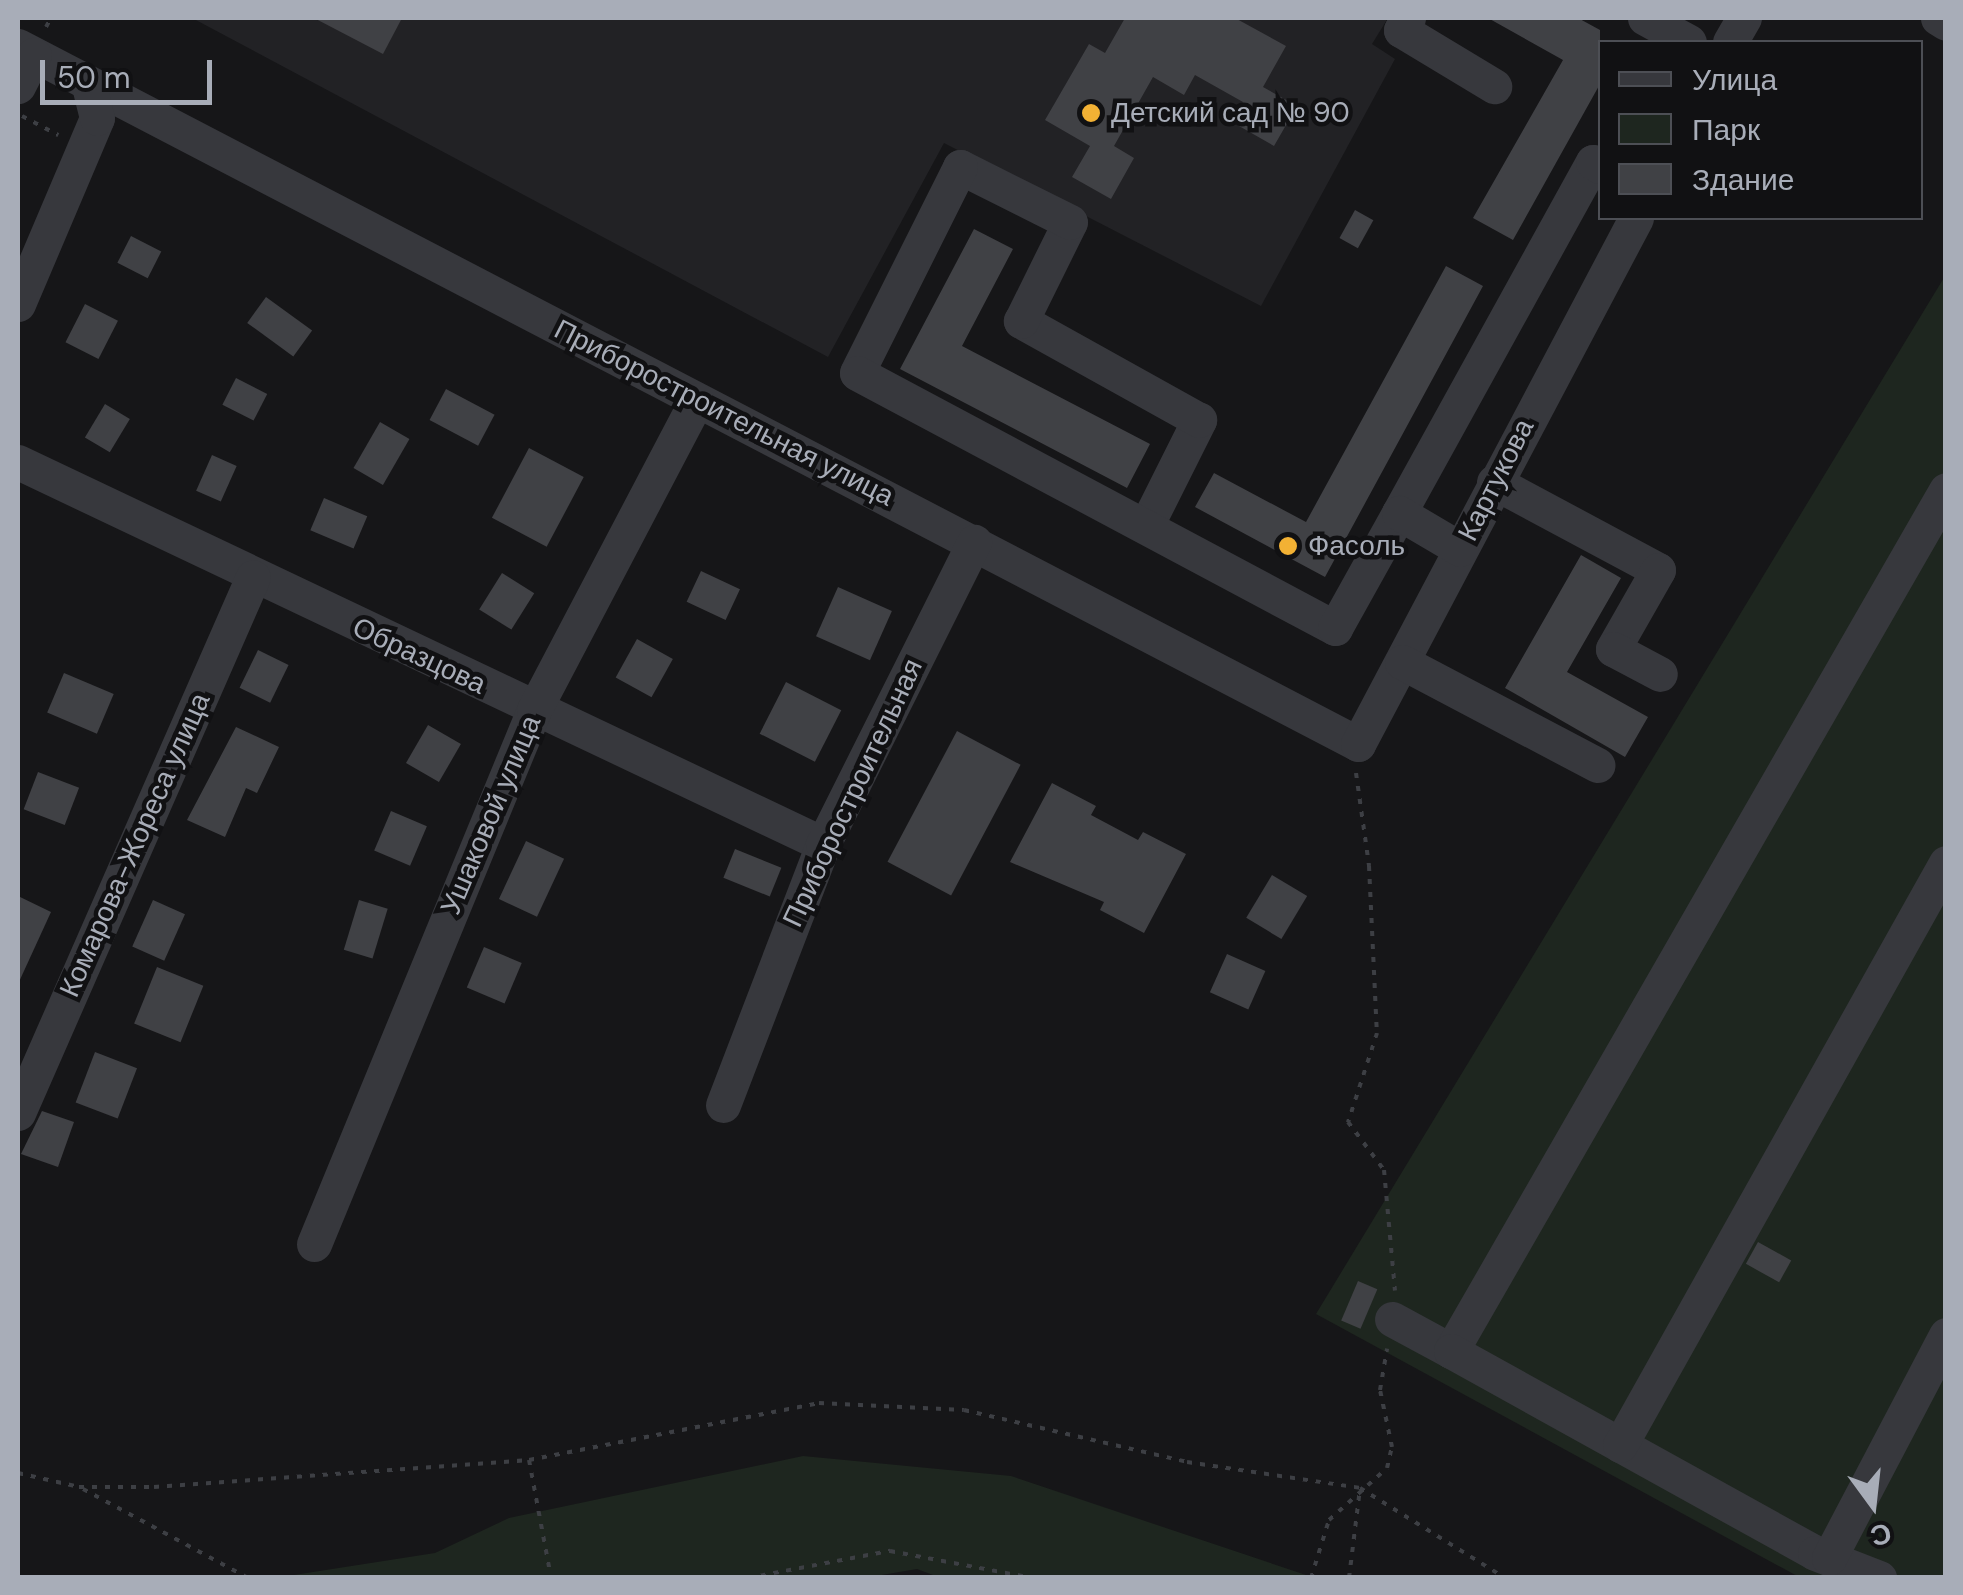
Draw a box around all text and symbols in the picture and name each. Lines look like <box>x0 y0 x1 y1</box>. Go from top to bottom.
scale bar <box>45 40 218 102</box>
legend <box>1598 40 1923 220</box>
text: 50 m <box>57 58 131 97</box>
text: Улица <box>1692 60 1777 99</box>
place label: Детский сад № 90 <box>1111 96 1350 130</box>
marker: Детский сад № 90 <box>1080 102 1102 124</box>
text: Парк <box>1692 110 1760 149</box>
text: Здание <box>1692 160 1794 199</box>
street label: Приборостроительная улица <box>549 313 899 513</box>
street label: Картукова <box>1451 413 1541 547</box>
place label: Фасоль <box>1308 529 1405 563</box>
marker: Фасоль <box>1277 535 1299 557</box>
street label: Образцова <box>347 611 491 701</box>
street label: Приборостроительная <box>776 654 930 932</box>
street label: Комарова-Жореса улица <box>53 688 217 1002</box>
street label: Ушаковой улица <box>434 710 548 920</box>
north arrow <box>1823 1455 1923 1555</box>
text: С <box>1866 1514 1895 1555</box>

